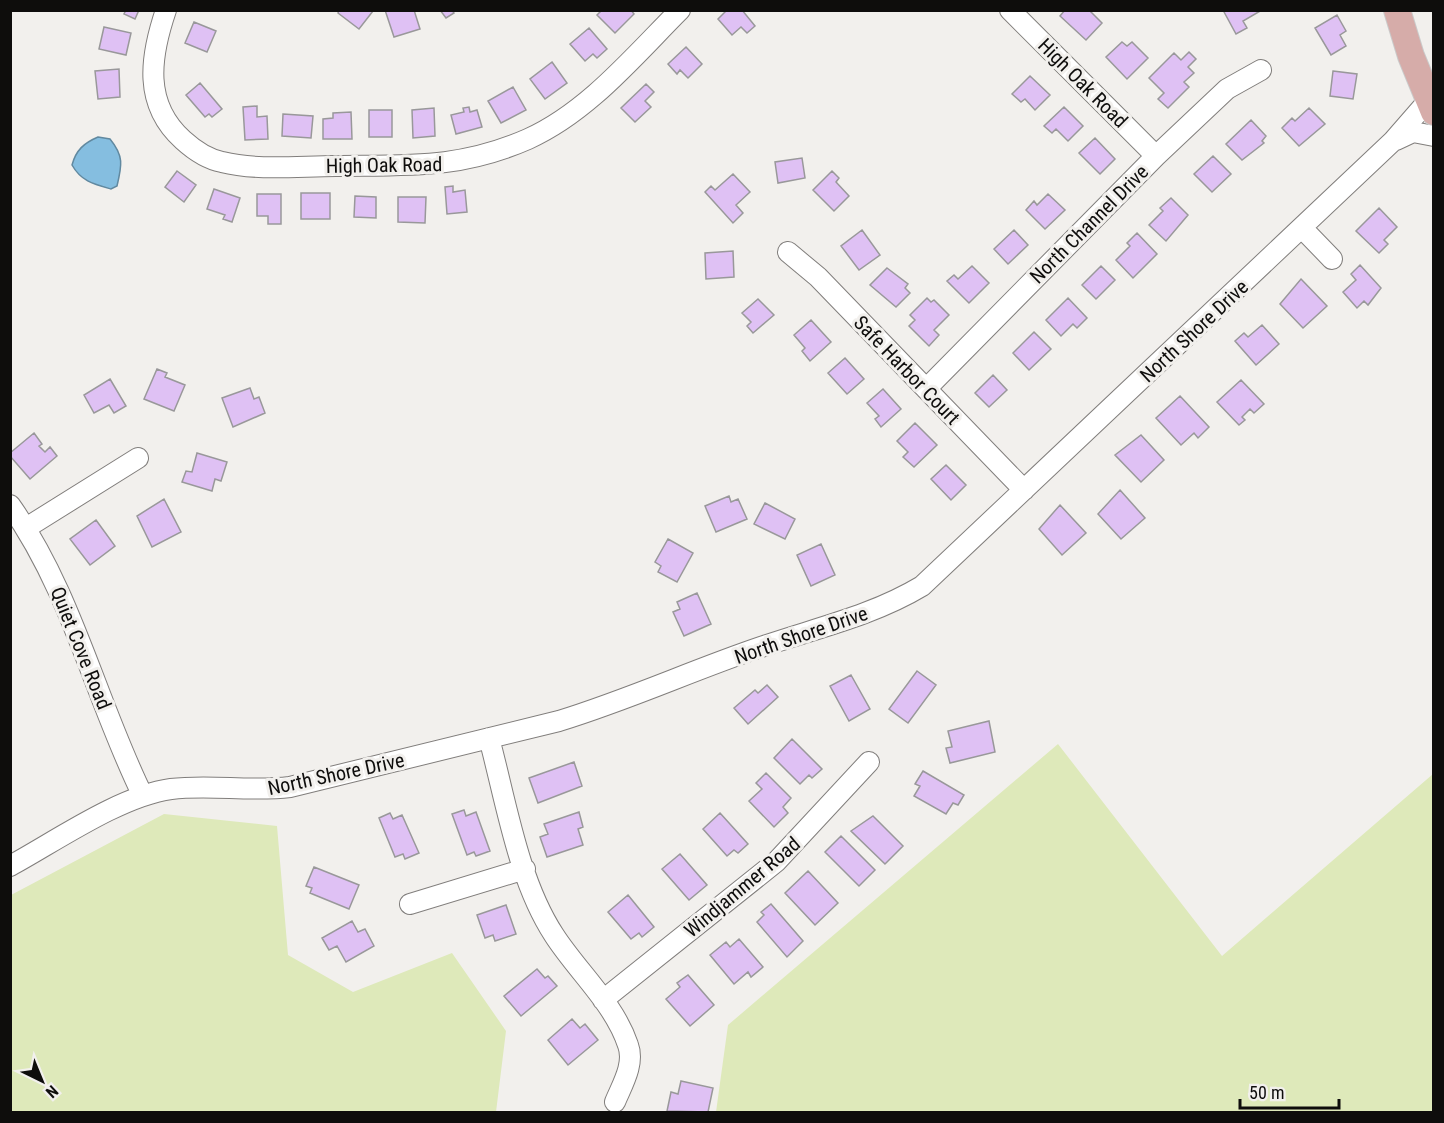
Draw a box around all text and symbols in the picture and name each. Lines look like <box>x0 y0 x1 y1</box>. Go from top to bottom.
street label: High Oak Road <box>1033 33 1133 133</box>
street label: High Oak Road <box>326 152 442 178</box>
street label: North Channel Drive <box>1025 160 1153 288</box>
street label: North Shore Drive <box>1135 275 1253 387</box>
street label: Safe Harbor Court <box>849 311 965 430</box>
street label: Quiet Cove Road <box>46 583 116 713</box>
street label: North Shore Drive <box>731 601 871 669</box>
street label: North Shore Drive <box>266 748 406 800</box>
street label: Windjammer Road <box>679 832 805 942</box>
north arrow <box>12 1051 72 1111</box>
scale bar <box>1240 1072 1339 1110</box>
text: N <box>42 1081 62 1102</box>
text: 50 m <box>1249 1082 1284 1103</box>

